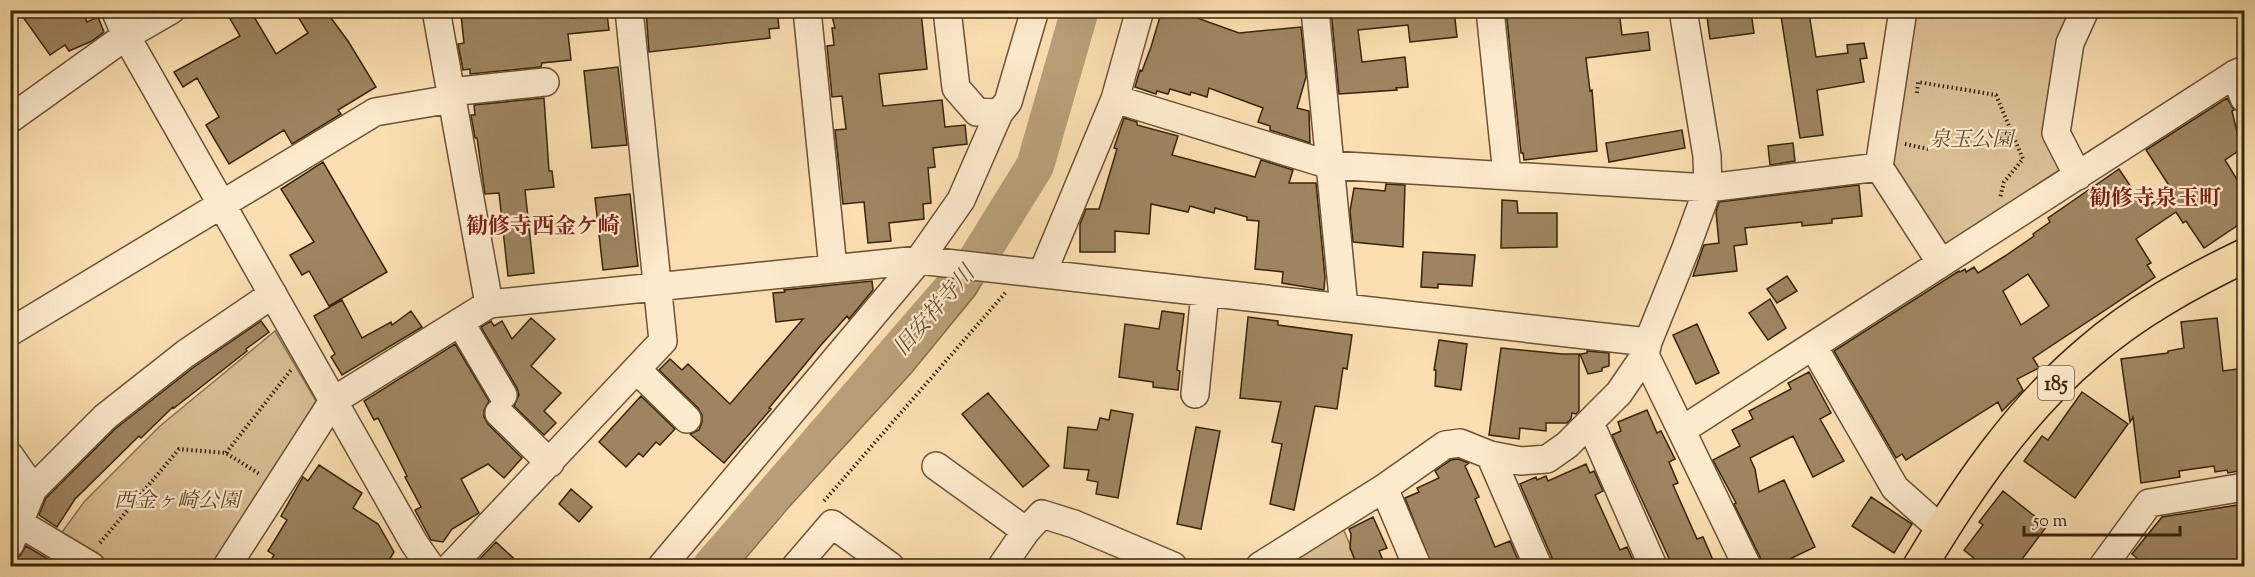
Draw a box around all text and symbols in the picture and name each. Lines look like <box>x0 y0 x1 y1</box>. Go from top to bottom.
park label: 泉玉公園 <box>1929 126 2016 156</box>
district label: 勧修寺泉玉町 <box>2089 184 2221 216</box>
district label: 勧修寺西金ケ崎 <box>466 212 620 244</box>
water label: 旧安祥寺川 <box>887 258 985 364</box>
road number: 185 <box>2038 366 2074 400</box>
park label: 西金ヶ崎公園 <box>114 487 243 517</box>
scale bar <box>2024 499 2180 537</box>
text: 50 m <box>2032 509 2068 535</box>

